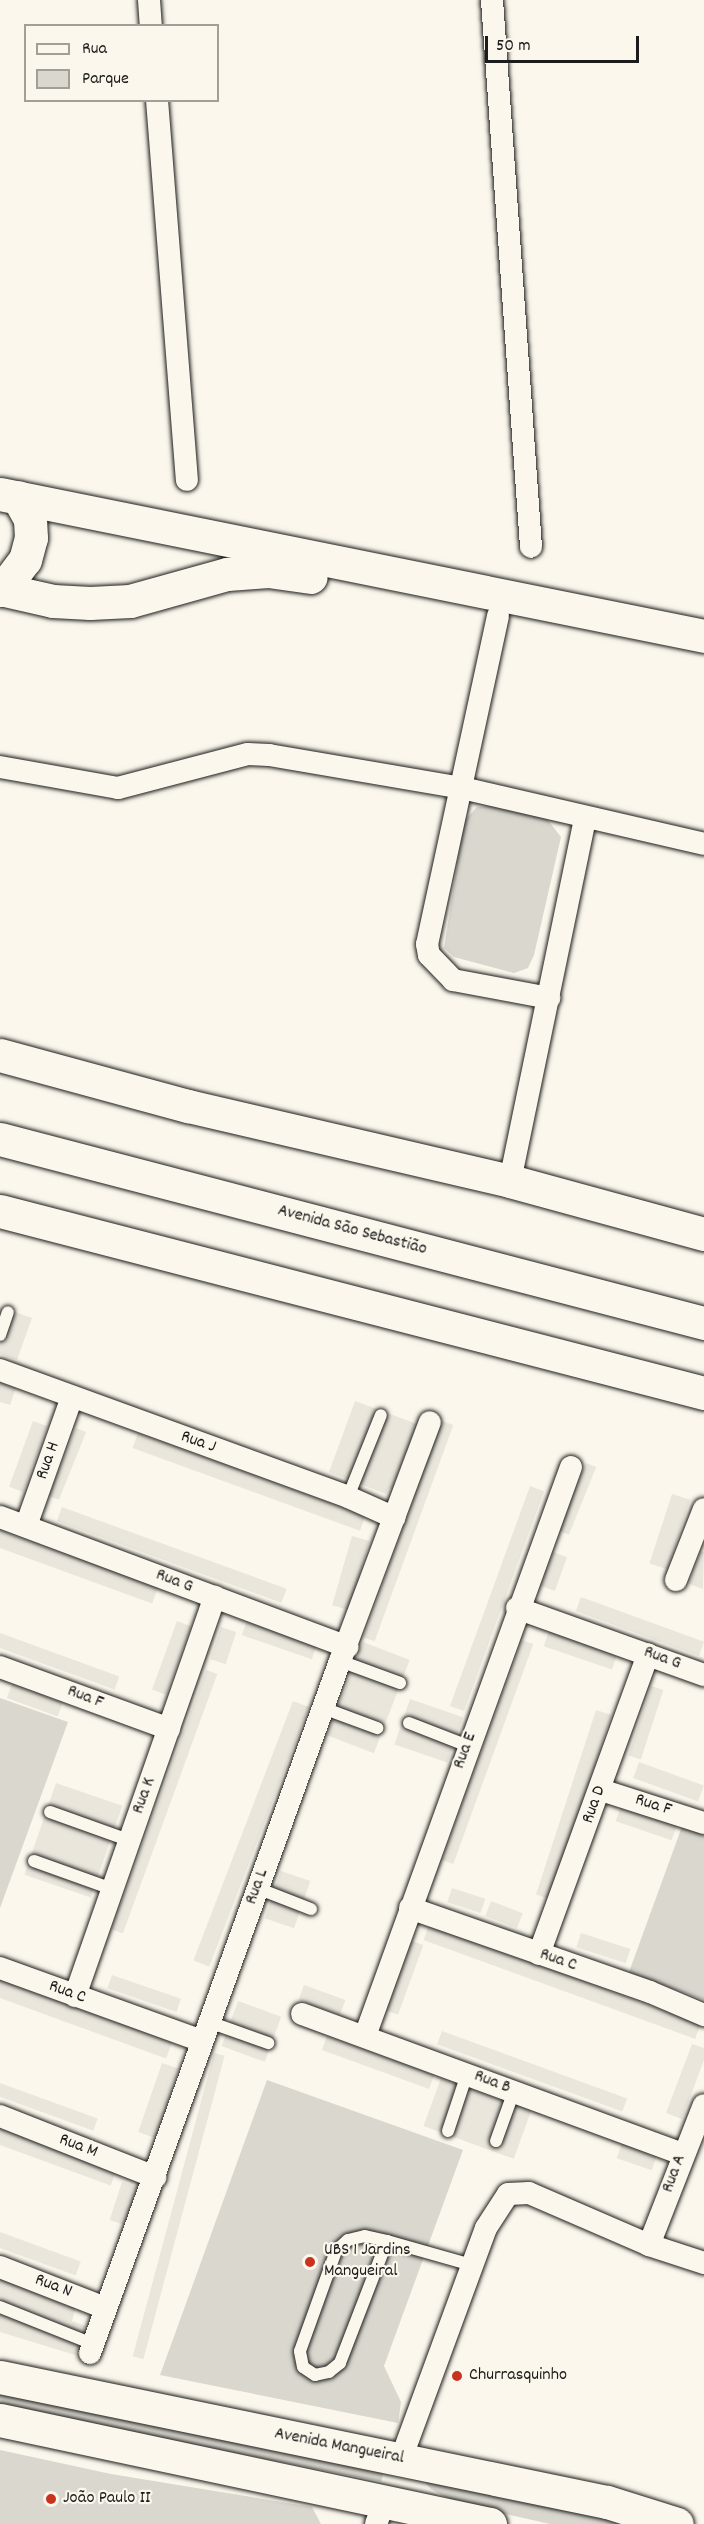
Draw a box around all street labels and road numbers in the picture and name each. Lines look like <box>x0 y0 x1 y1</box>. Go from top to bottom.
street label: Avenida São Sebastião <box>275 1201 429 1261</box>
street label: Rua J <box>178 1427 218 1459</box>
street label: Rua H <box>32 1439 66 1483</box>
street label: Rua G <box>152 1565 196 1599</box>
street label: Rua G <box>640 1642 684 1676</box>
street label: Rua F <box>64 1681 106 1715</box>
street label: Rua E <box>449 1730 483 1772</box>
street label: Rua K <box>128 1775 162 1817</box>
street label: Rua D <box>578 1783 612 1827</box>
street label: Rua F <box>632 1790 674 1822</box>
street label: Rua L <box>242 1866 274 1908</box>
street label: Rua C <box>537 1945 579 1977</box>
street label: Rua C <box>45 1976 89 2010</box>
street label: Rua B <box>471 2066 513 2100</box>
street label: Rua M <box>56 2130 100 2164</box>
street label: Rua A <box>658 2152 692 2196</box>
street label: Rua N <box>31 2270 75 2304</box>
street label: Avenida Mangueiral <box>272 2424 406 2470</box>

